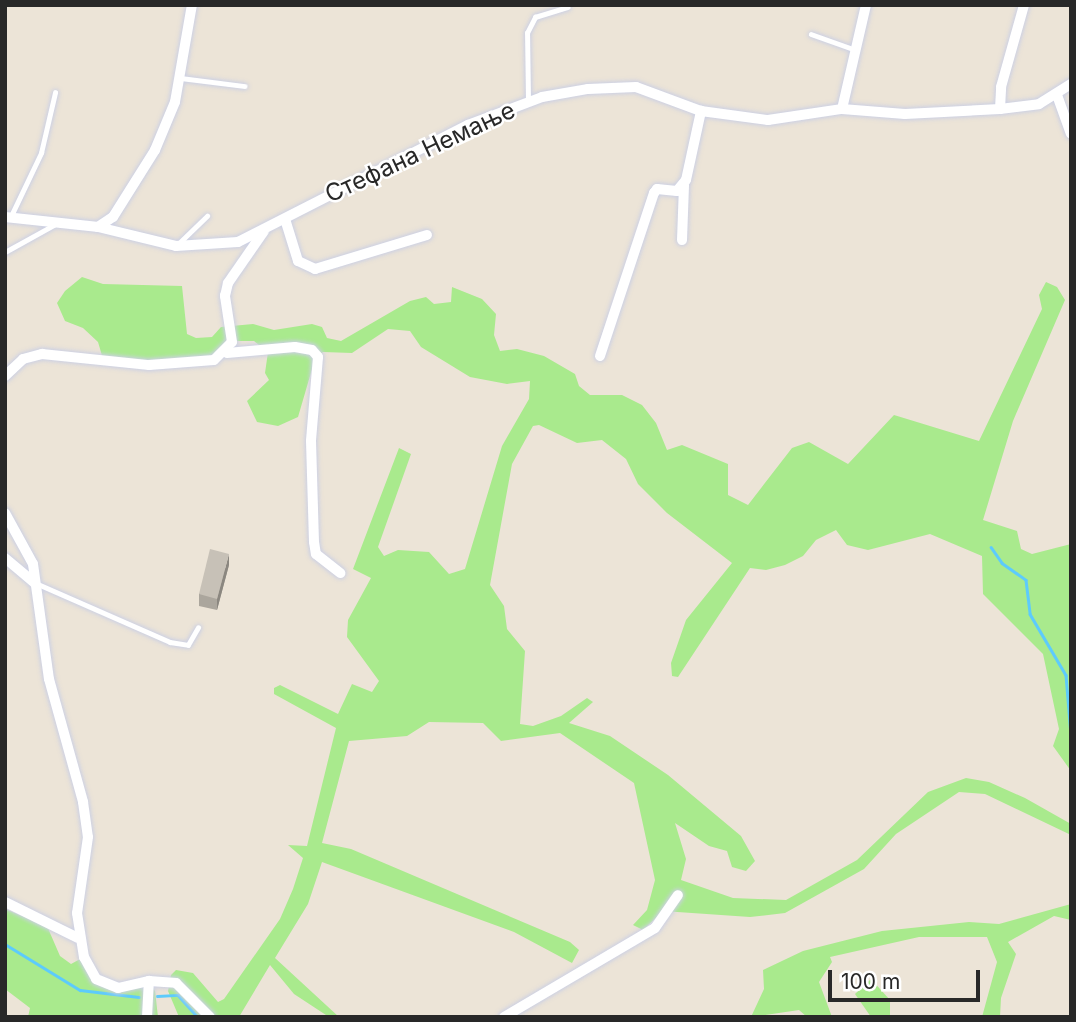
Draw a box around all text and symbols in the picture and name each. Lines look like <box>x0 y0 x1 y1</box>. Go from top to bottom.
street label: Стефана Немање <box>320 95 520 209</box>
scale bar <box>831 956 983 1000</box>
text: 100 m <box>841 969 900 994</box>

